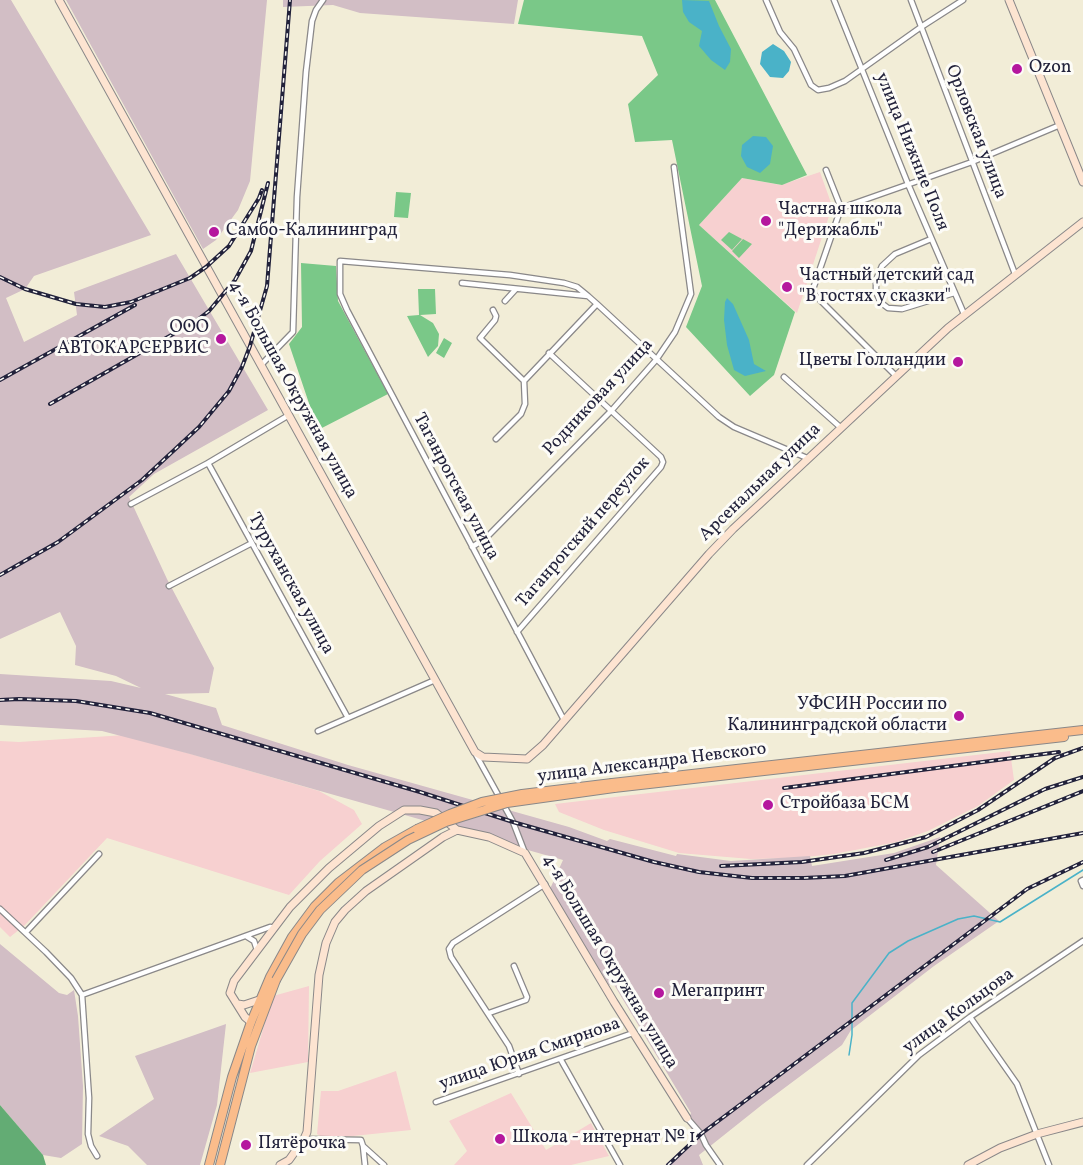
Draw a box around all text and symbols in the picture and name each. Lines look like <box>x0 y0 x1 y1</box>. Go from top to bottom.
place label: Ozon <box>1029 58 1071 80</box>
street label: Орловская улица <box>940 62 1010 202</box>
marker: Ozon <box>1010 62 1024 76</box>
street label: улица Нижние Поля <box>869 70 953 234</box>
place label: Частная школа "Дерижабль" <box>778 200 902 242</box>
marker: Частная школа "Дерижабль" <box>759 214 773 228</box>
place label: Самбо-Калининград <box>226 221 397 243</box>
marker: Самбо-Калининград <box>207 225 221 239</box>
place label: Частный детский сад "В гостях у сказки" <box>799 266 974 308</box>
street label: 4-я Большая Окружная улица <box>223 277 361 503</box>
marker: Частный детский сад "В гостях у сказки" <box>780 280 794 294</box>
place label: ООО АВТОКАРСЕРВИС <box>57 318 209 360</box>
marker: ООО АВТОКАРСЕРВИС <box>214 332 228 346</box>
street label: Родниковая улица <box>539 335 659 461</box>
place label: Цветы Голландии <box>799 351 946 373</box>
marker: Цветы Голландии <box>951 355 965 369</box>
street label: Таганрогская улица <box>407 410 503 564</box>
street label: Арсенальная улица <box>696 419 826 547</box>
street label: Таганрогский переулок <box>513 453 655 613</box>
street label: Туруханская улица <box>242 510 338 658</box>
place label: УФСИН России по Калининградской области <box>727 695 947 738</box>
marker: УФСИН России по Калининградской области <box>952 709 966 723</box>
street label: улица Александра Невского <box>536 739 768 789</box>
place label: Стройбаза БСМ <box>780 794 909 816</box>
marker: Стройбаза БСМ <box>761 798 775 812</box>
street label: 4-я Большая Окружная улица <box>536 851 682 1073</box>
street label: улица Кольцова <box>899 964 1019 1060</box>
place label: Мегапринт <box>671 982 764 1004</box>
marker: Мегапринт <box>652 986 666 1000</box>
street label: улица Юрия Смирнова <box>437 1014 623 1096</box>
place label: Школа - интернат № 1 <box>512 1128 696 1150</box>
marker: Школа - интернат № 1 <box>493 1132 507 1146</box>
place label: Пятёрочка <box>258 1134 346 1156</box>
marker: Пятёрочка <box>239 1138 253 1152</box>

